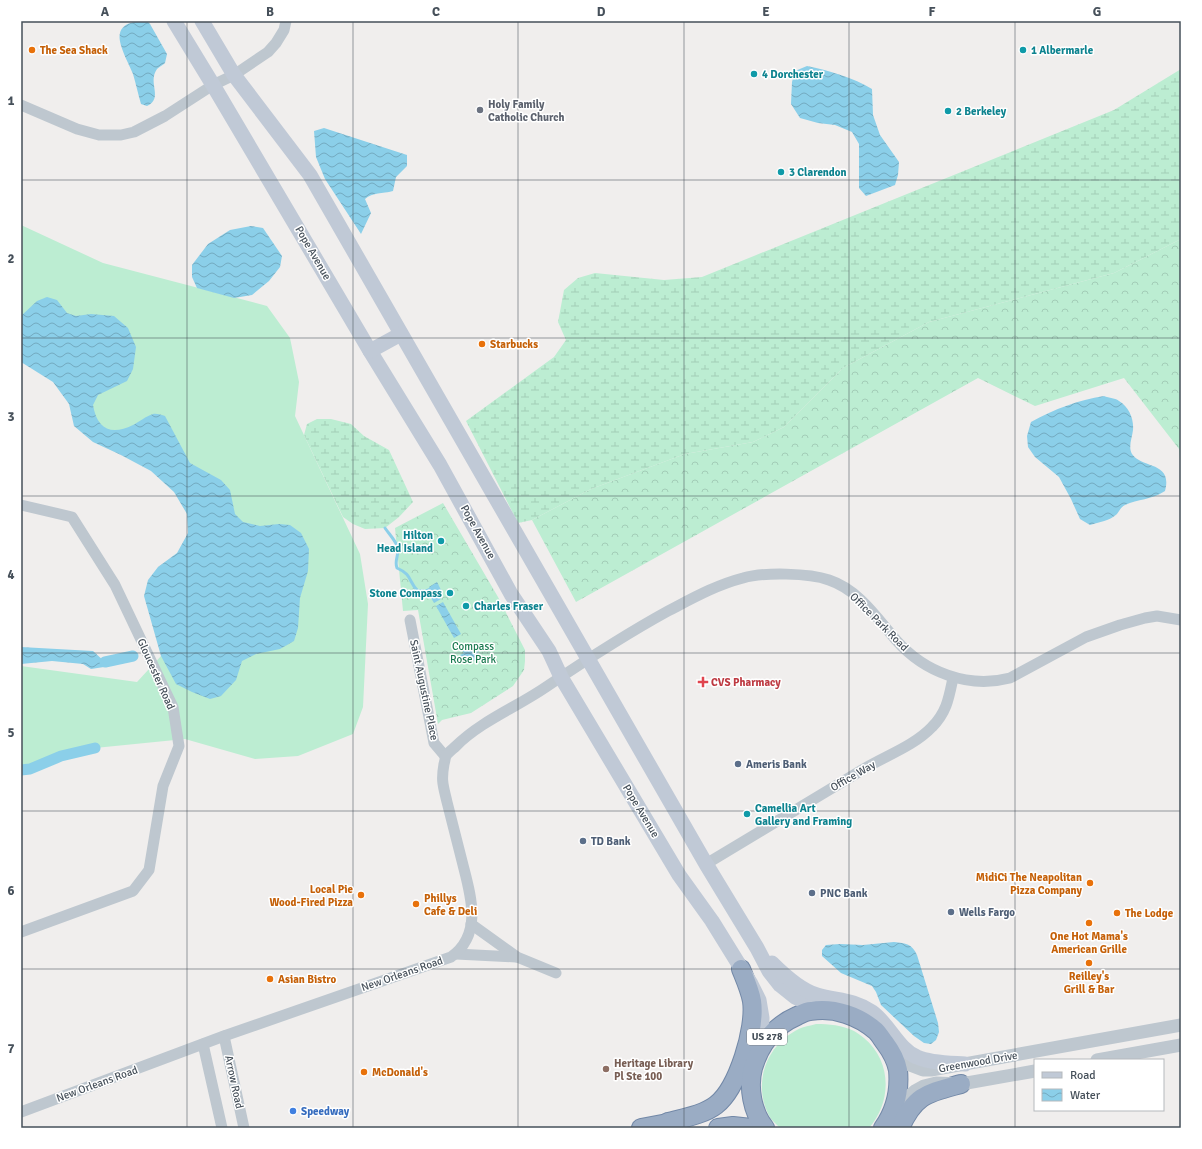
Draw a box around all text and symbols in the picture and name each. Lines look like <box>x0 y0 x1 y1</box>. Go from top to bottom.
text: A <box>101 4 110 20</box>
text: B <box>266 4 274 20</box>
text: C <box>432 4 440 20</box>
text: D <box>597 4 606 20</box>
text: E <box>762 4 770 20</box>
text: F <box>929 4 936 20</box>
text: G <box>1093 4 1101 20</box>
place label: The Sea Shack <box>40 44 108 57</box>
place label: 1 Albermarle <box>1031 44 1094 57</box>
marker: The Sea Shack <box>27 45 37 55</box>
marker: 1 Albermarle <box>1018 45 1028 55</box>
place label: 4 Dorchester <box>762 68 824 81</box>
marker: 4 Dorchester <box>749 69 759 79</box>
text: 1 <box>7 93 15 109</box>
place label: Holy Family Catholic Church <box>488 98 564 124</box>
marker: Holy Family Catholic Church <box>475 105 485 115</box>
place label: 2 Berkeley <box>956 105 1007 118</box>
marker: 2 Berkeley <box>943 106 953 116</box>
place label: 3 Clarendon <box>789 166 847 179</box>
marker: 3 Clarendon <box>776 167 786 177</box>
street label: Pope Avenue <box>292 224 334 282</box>
text: 2 <box>7 251 15 267</box>
place label: Starbucks <box>490 338 538 351</box>
marker: Starbucks <box>477 339 487 349</box>
text: 3 <box>7 409 15 425</box>
street label: Pope Avenue <box>458 503 498 561</box>
place label: Hilton Head Island <box>377 529 433 555</box>
marker: Hilton Head Island <box>436 536 446 546</box>
text: 4 <box>7 567 15 583</box>
place label: Stone Compass <box>370 587 442 600</box>
marker: Stone Compass <box>445 588 455 598</box>
street label: Office Park Road <box>847 590 911 654</box>
place label: Charles Fraser <box>474 600 544 613</box>
marker: Charles Fraser <box>461 601 471 611</box>
street label: Gloucester Road <box>134 636 178 712</box>
street label: Saint Augustine Place <box>407 638 441 742</box>
park label: Compass Rose Park <box>450 640 497 666</box>
place label: CVS Pharmacy <box>711 676 781 689</box>
marker: CVS Pharmacy <box>698 677 708 687</box>
text: 5 <box>7 725 15 741</box>
place label: Ameris Bank <box>746 758 807 771</box>
street label: Office Way <box>828 758 878 794</box>
marker: Ameris Bank <box>733 759 743 769</box>
street label: Pope Avenue <box>620 782 662 840</box>
place label: Camellia Art Gallery and Framing <box>755 802 852 828</box>
marker: Camellia Art Gallery and Framing <box>742 809 752 819</box>
place label: TD Bank <box>591 835 631 848</box>
marker: TD Bank <box>578 836 588 846</box>
place label: MidiCi The Neapolitan Pizza Company <box>976 871 1083 897</box>
marker: MidiCi The Neapolitan Pizza Company <box>1085 878 1095 888</box>
text: 6 <box>7 883 15 899</box>
place label: Local Pie Wood-Fired Pizza <box>269 883 354 909</box>
place label: PNC Bank <box>820 887 868 900</box>
marker: PNC Bank <box>807 888 817 898</box>
marker: Local Pie Wood-Fired Pizza <box>356 890 366 900</box>
place label: Phillys Cafe & Deli <box>424 892 477 918</box>
marker: Phillys Cafe & Deli <box>411 899 421 909</box>
place label: Wells Fargo <box>959 906 1015 919</box>
marker: Wells Fargo <box>946 907 956 917</box>
place label: The Lodge <box>1125 907 1174 920</box>
marker: The Lodge <box>1112 908 1122 918</box>
marker: One Hot Mama's American Grille <box>1084 918 1094 928</box>
place label: One Hot Mama's American Grille <box>1050 930 1128 956</box>
street label: New Orleans Road <box>359 954 445 994</box>
marker: Reilley's Grill & Bar <box>1084 958 1094 968</box>
place label: Reilley's Grill & Bar <box>1064 970 1115 996</box>
place label: Asian Bistro <box>278 973 337 986</box>
marker: Asian Bistro <box>265 974 275 984</box>
road number: US 278 <box>747 1029 787 1045</box>
text: 7 <box>7 1041 15 1057</box>
street label: Greenwood Drive <box>938 1049 1018 1075</box>
street label: Arrow Road <box>222 1054 246 1110</box>
place label: Heritage Library Pl Ste 100 <box>614 1057 694 1083</box>
legend <box>1034 1059 1164 1111</box>
street label: New Orleans Road <box>55 1063 140 1105</box>
marker: Heritage Library Pl Ste 100 <box>601 1064 611 1074</box>
place label: McDonald's <box>372 1066 428 1079</box>
marker: McDonald's <box>359 1067 369 1077</box>
text: Road <box>1070 1068 1096 1083</box>
text: Water <box>1070 1088 1101 1103</box>
place label: Speedway <box>301 1105 350 1118</box>
marker: Speedway <box>288 1106 298 1116</box>

